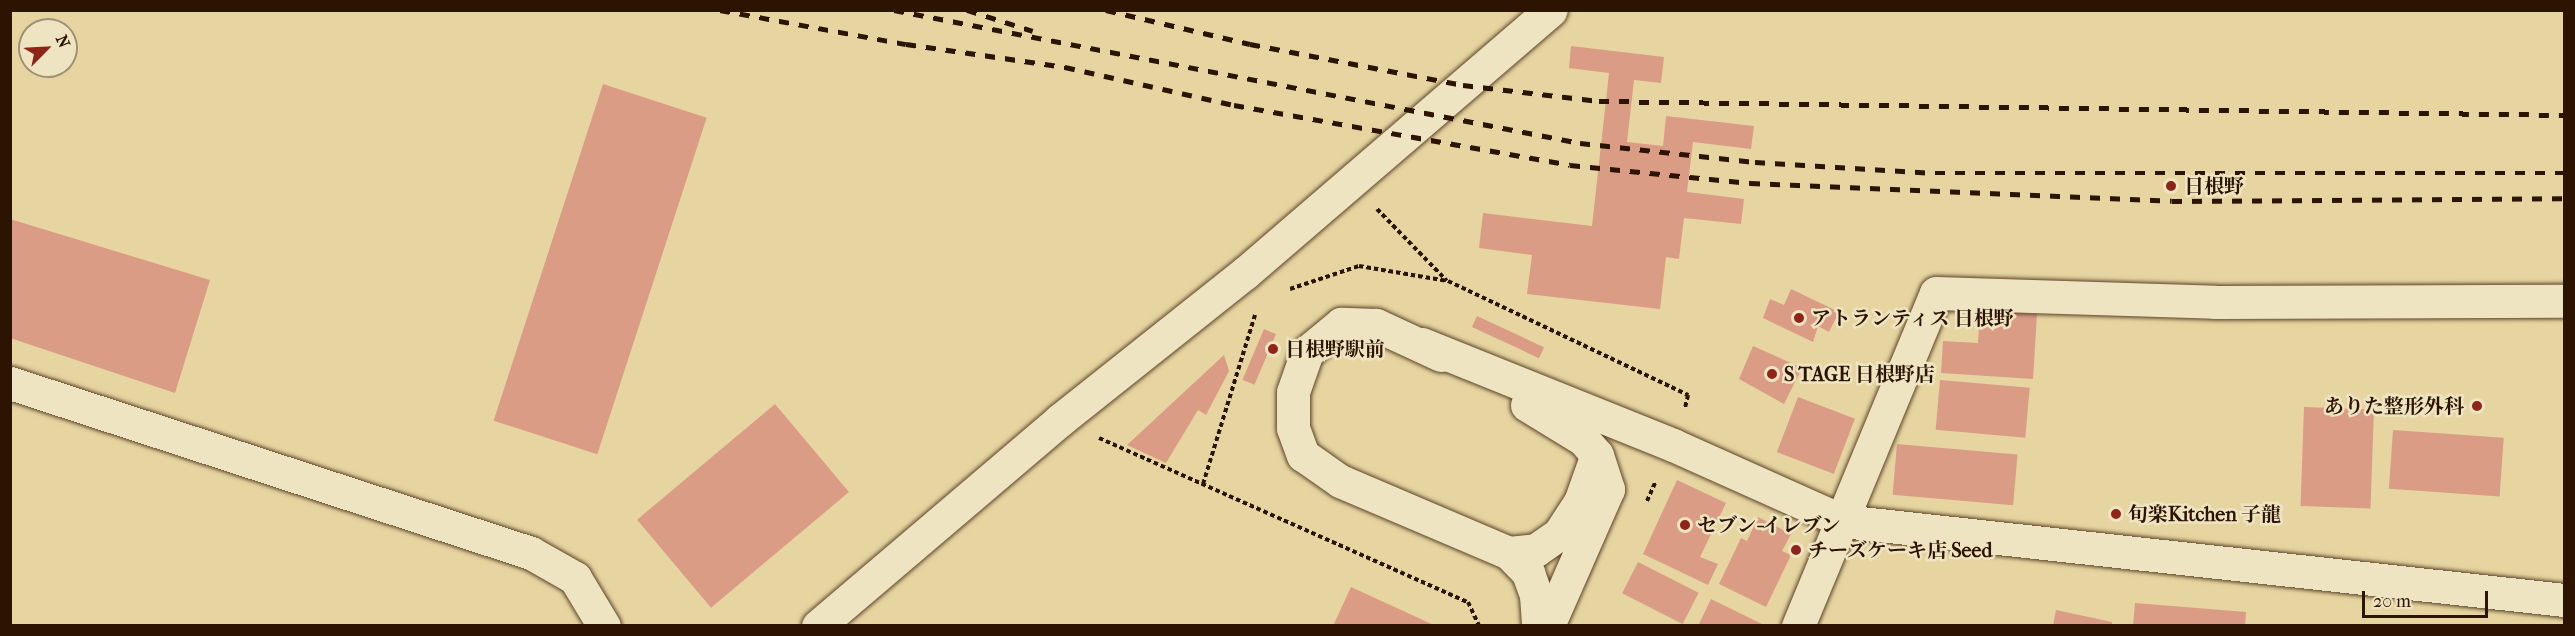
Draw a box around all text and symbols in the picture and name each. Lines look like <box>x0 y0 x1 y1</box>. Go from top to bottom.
north arrow <box>18 18 78 78</box>
text: N <box>52 32 74 51</box>
place label: 日根野 <box>2184 174 2244 198</box>
marker: 日根野 <box>2162 177 2180 195</box>
place label: アトランティス 日根野 <box>1811 306 2015 330</box>
marker: アトランティス 日根野 <box>1792 311 1806 325</box>
place label: 日根野駅前 <box>1285 337 1385 361</box>
marker: 日根野駅前 <box>1266 342 1280 356</box>
place label: S TAGE 日根野店 <box>1784 362 1935 386</box>
marker: S TAGE 日根野店 <box>1765 367 1779 381</box>
place label: ありた整形外科 <box>2324 394 2464 418</box>
marker: ありた整形外科 <box>2468 397 2486 415</box>
place label: 旬楽Kitchen 子龍 <box>2128 502 2281 526</box>
marker: 旬楽Kitchen 子龍 <box>2109 507 2123 521</box>
place label: セブン-イレブン <box>1697 513 1842 537</box>
marker: セブン-イレブン <box>1678 518 1692 532</box>
place label: チーズケーキ店 Seed <box>1808 538 1993 562</box>
marker: チーズケーキ店 Seed <box>1789 543 1803 557</box>
scale bar <box>2365 579 2491 617</box>
text: 20 m <box>2373 591 2411 612</box>

